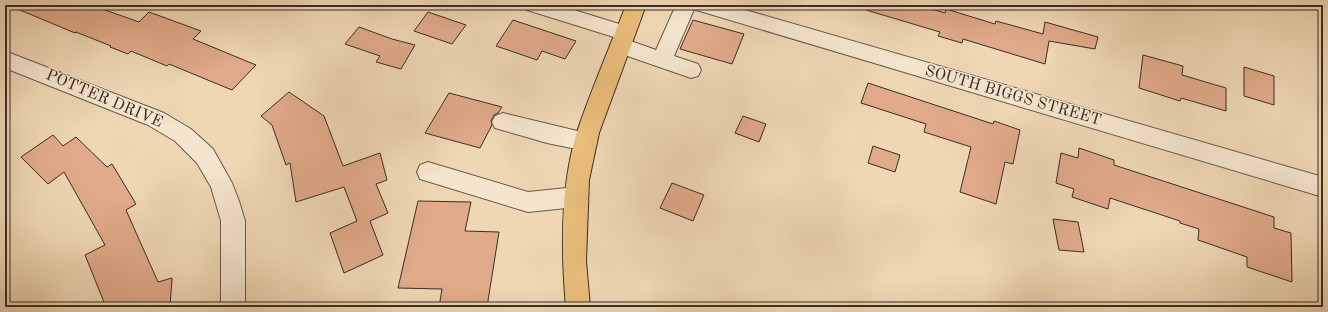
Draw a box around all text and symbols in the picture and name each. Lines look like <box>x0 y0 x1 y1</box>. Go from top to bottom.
street label: SOUTH BIGGS STREET <box>923 63 1103 129</box>
street label: POTTER DRIVE <box>43 67 165 131</box>

